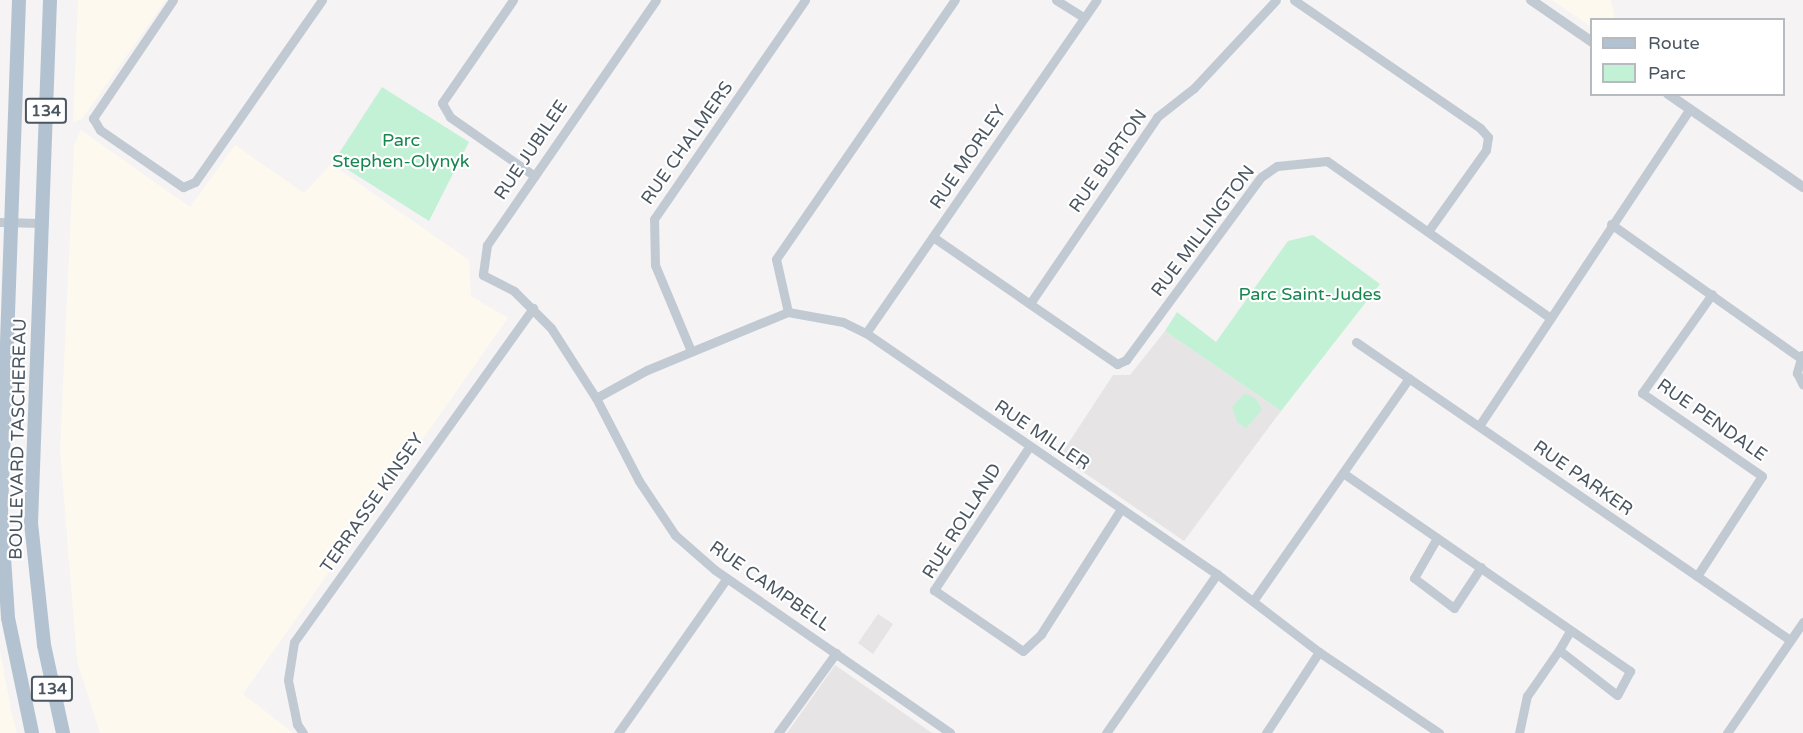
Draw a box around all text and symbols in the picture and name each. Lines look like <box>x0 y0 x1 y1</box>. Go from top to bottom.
legend <box>1590 18 1785 96</box>
text: Route <box>1648 32 1700 54</box>
text: Parc <box>1648 62 1686 84</box>
street label: RUE CHALMERS <box>636 77 738 209</box>
street label: RUE JUBILEE <box>490 96 572 204</box>
road number: 134 <box>24 98 68 124</box>
street label: RUE MORLEY <box>925 101 1011 213</box>
street label: RUE BURTON <box>1064 105 1152 217</box>
park label: Parc Stephen-Olynyk <box>332 130 470 172</box>
street label: RUE MILLINGTON <box>1147 161 1259 301</box>
park label: Parc Saint-Judes <box>1239 283 1381 305</box>
street label: BOULEVARD TASCHEREAU <box>5 318 31 560</box>
street label: RUE PENDALE <box>1653 374 1771 466</box>
street label: RUE MILLER <box>990 395 1094 475</box>
street label: TERRASSE KINSEY <box>316 429 428 577</box>
street label: RUE PARKER <box>1529 436 1637 520</box>
street label: RUE ROLLAND <box>918 459 1006 583</box>
street label: RUE CAMPBELL <box>705 536 835 636</box>
road number: 134 <box>29 676 74 702</box>

